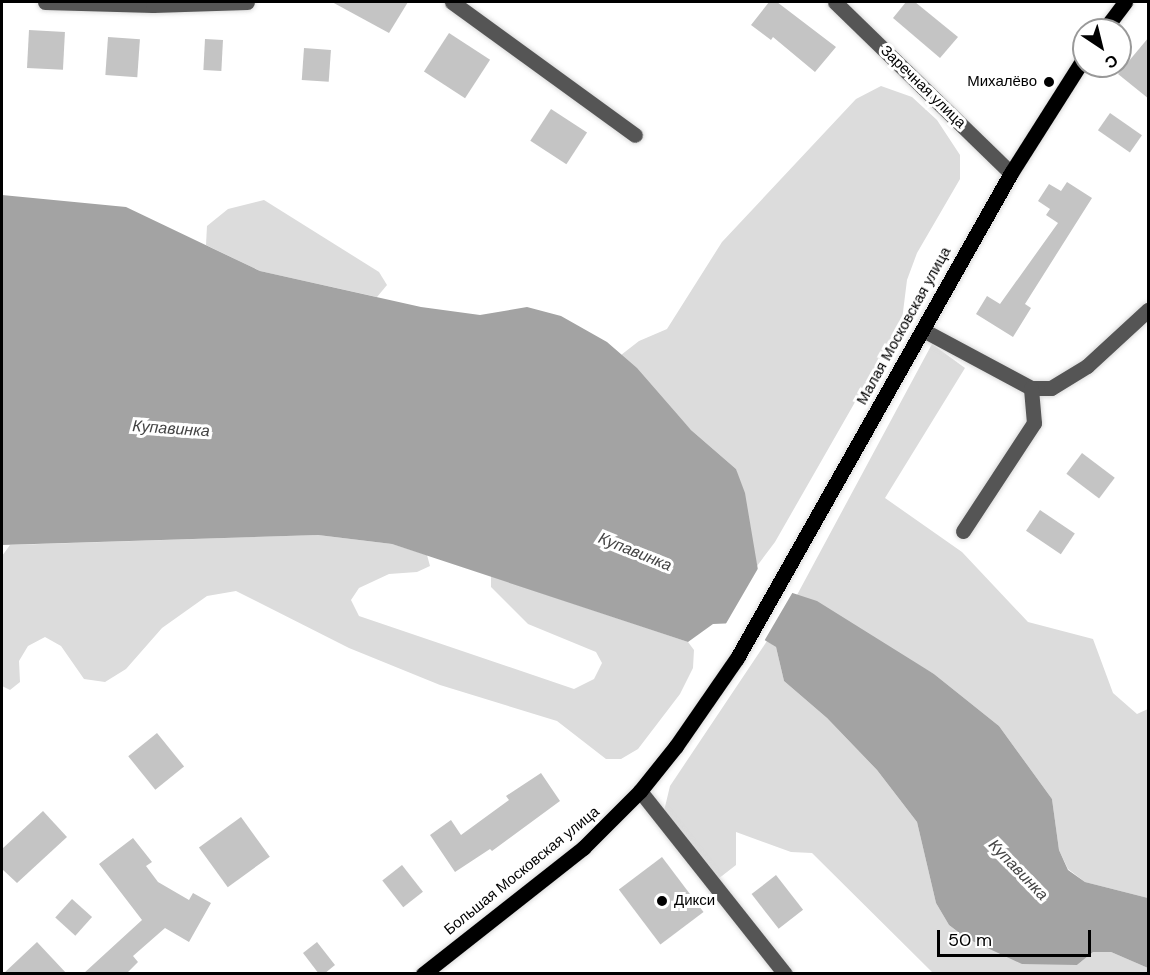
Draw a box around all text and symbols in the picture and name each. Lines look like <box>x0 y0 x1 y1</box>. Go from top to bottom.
north arrow <box>1072 18 1132 78</box>
street label: Заречная улица <box>877 42 969 132</box>
text: С <box>1101 50 1122 73</box>
place label: Михалёво <box>967 73 1037 91</box>
marker: Михалёво <box>1042 75 1056 89</box>
street label: Малая Московская улица <box>853 244 955 408</box>
water label: Купавинка <box>132 417 210 441</box>
water label: Купавинка <box>595 529 675 575</box>
street label: Большая Московская улица <box>441 803 603 939</box>
water label: Купавинка <box>984 835 1052 905</box>
place label: Дикси <box>674 892 715 910</box>
marker: Дикси <box>655 894 669 908</box>
scale bar <box>940 918 1094 956</box>
text: 50 m <box>948 928 992 952</box>

